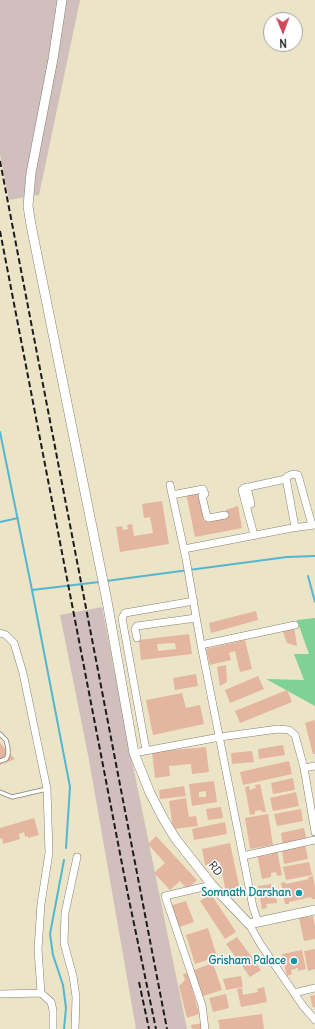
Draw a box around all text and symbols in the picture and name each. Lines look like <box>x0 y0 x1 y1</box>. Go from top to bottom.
north arrow <box>263 12 303 52</box>
text: N <box>279 36 287 50</box>
street label: RD <box>205 859 225 879</box>
place label: Somnath Darshan <box>201 886 291 900</box>
marker: Somnath Darshan <box>294 888 304 898</box>
place label: Grisham Palace <box>209 954 286 968</box>
marker: Grisham Palace <box>289 956 299 966</box>

